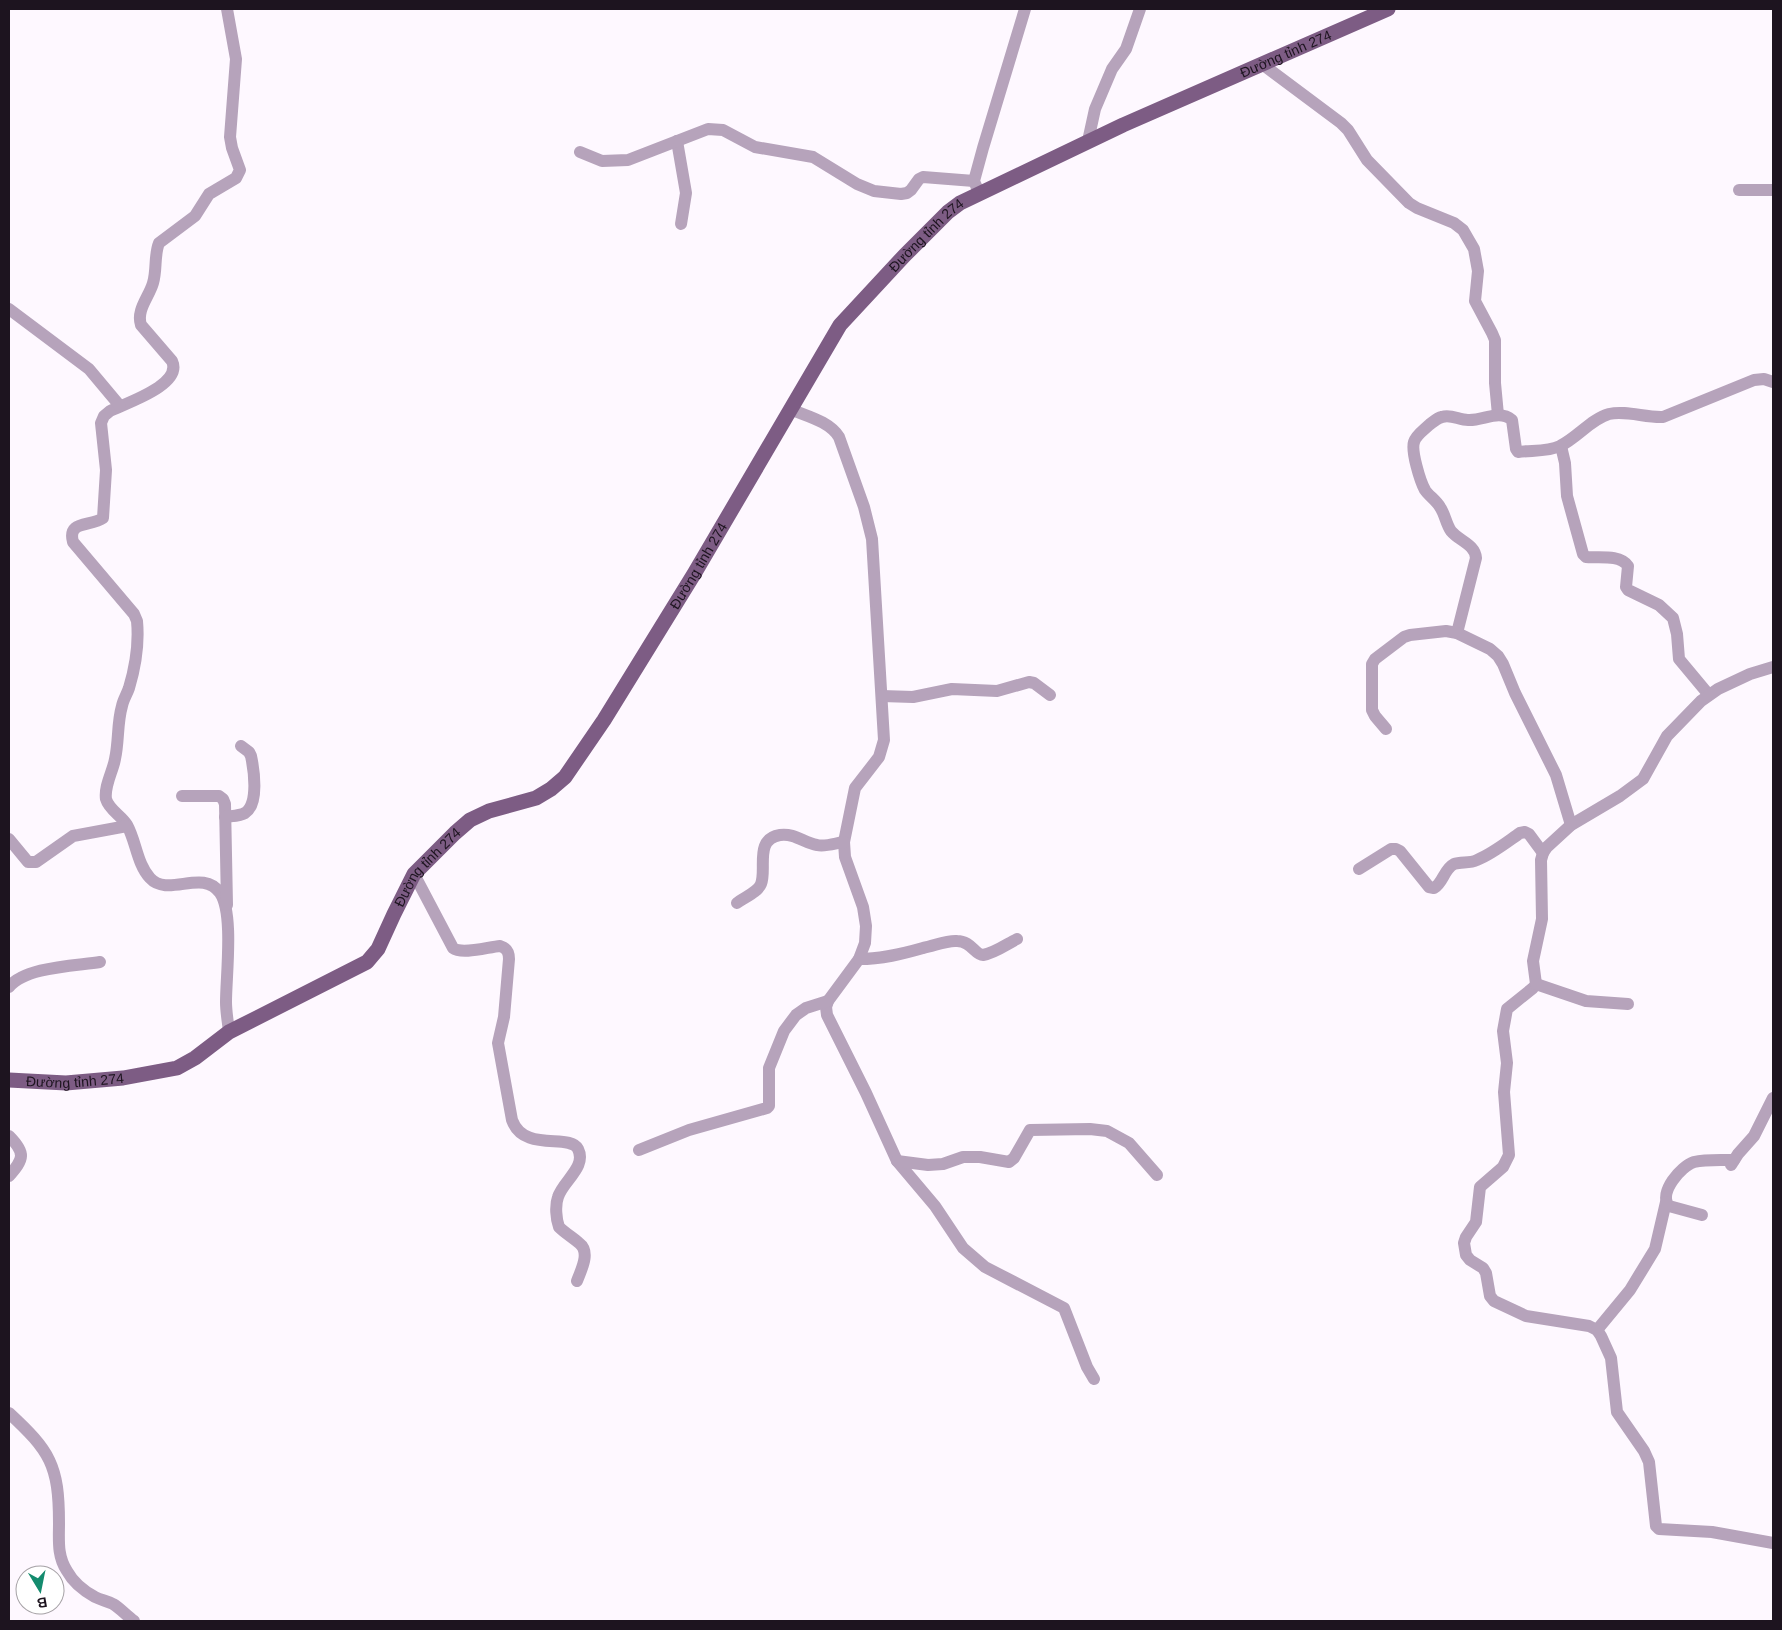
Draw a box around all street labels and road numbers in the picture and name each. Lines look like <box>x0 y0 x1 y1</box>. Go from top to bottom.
street label: Đường tỉnh 274 <box>1238 27 1334 81</box>
street label: Đường tỉnh 274 <box>886 195 967 275</box>
street label: Đường tỉnh 274 <box>666 519 731 612</box>
street label: Đường tỉnh 274 <box>391 824 464 909</box>
street label: Đường tỉnh 274 <box>26 1070 125 1091</box>

